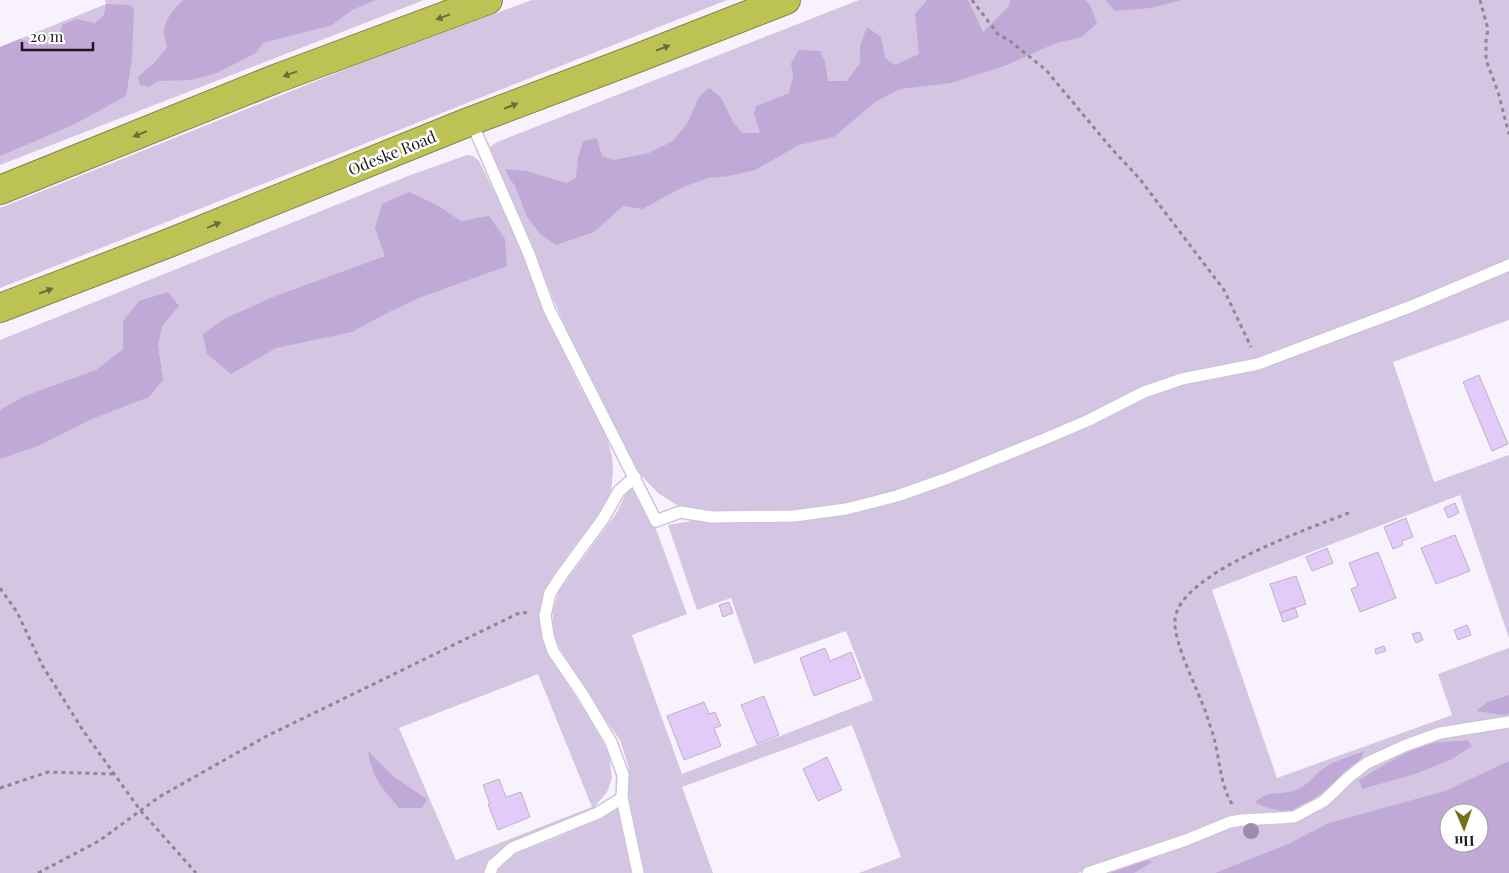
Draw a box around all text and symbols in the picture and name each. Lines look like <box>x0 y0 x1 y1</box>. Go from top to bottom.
one-way arrow <box>435 14 450 21</box>
scale bar <box>22 20 94 52</box>
text: 20 m <box>30 26 64 46</box>
one-way arrow <box>656 44 670 52</box>
one-way arrow <box>283 71 298 78</box>
one-way arrow <box>504 102 519 110</box>
street label: Odeske Road <box>345 125 439 180</box>
one-way arrow <box>132 131 147 138</box>
one-way arrow <box>207 221 222 229</box>
one-way arrow <box>38 287 53 294</box>
north arrow <box>1439 803 1489 853</box>
text: Пн <box>1454 832 1475 851</box>

